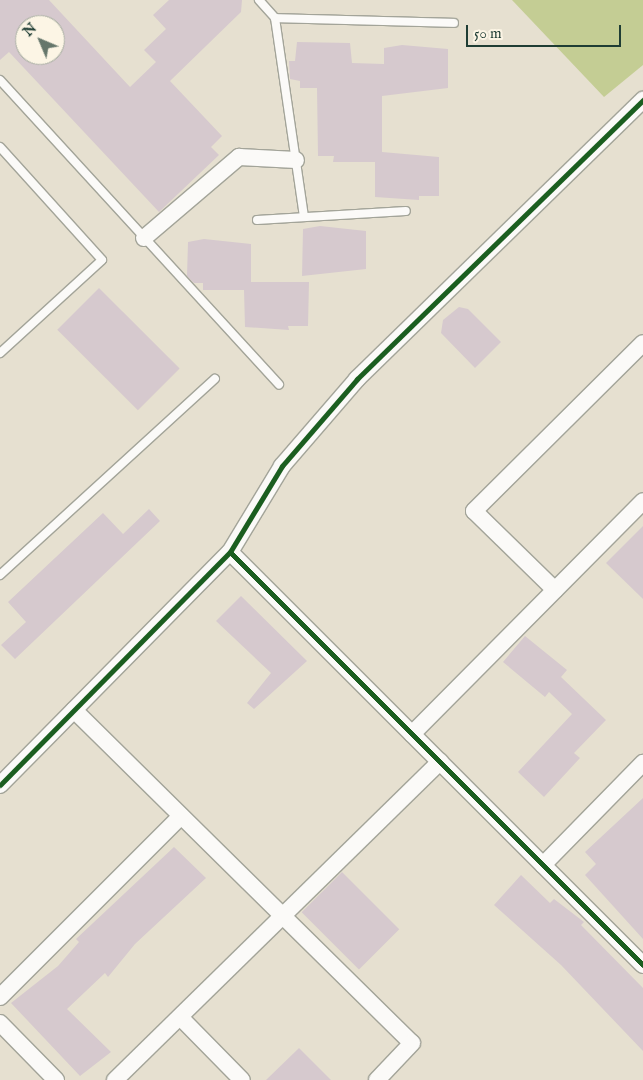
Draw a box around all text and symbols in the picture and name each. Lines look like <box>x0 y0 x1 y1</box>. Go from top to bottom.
north arrow <box>15 15 65 65</box>
scale bar <box>468 15 623 47</box>
text: N <box>19 19 41 41</box>
text: 50 m <box>474 24 502 43</box>

